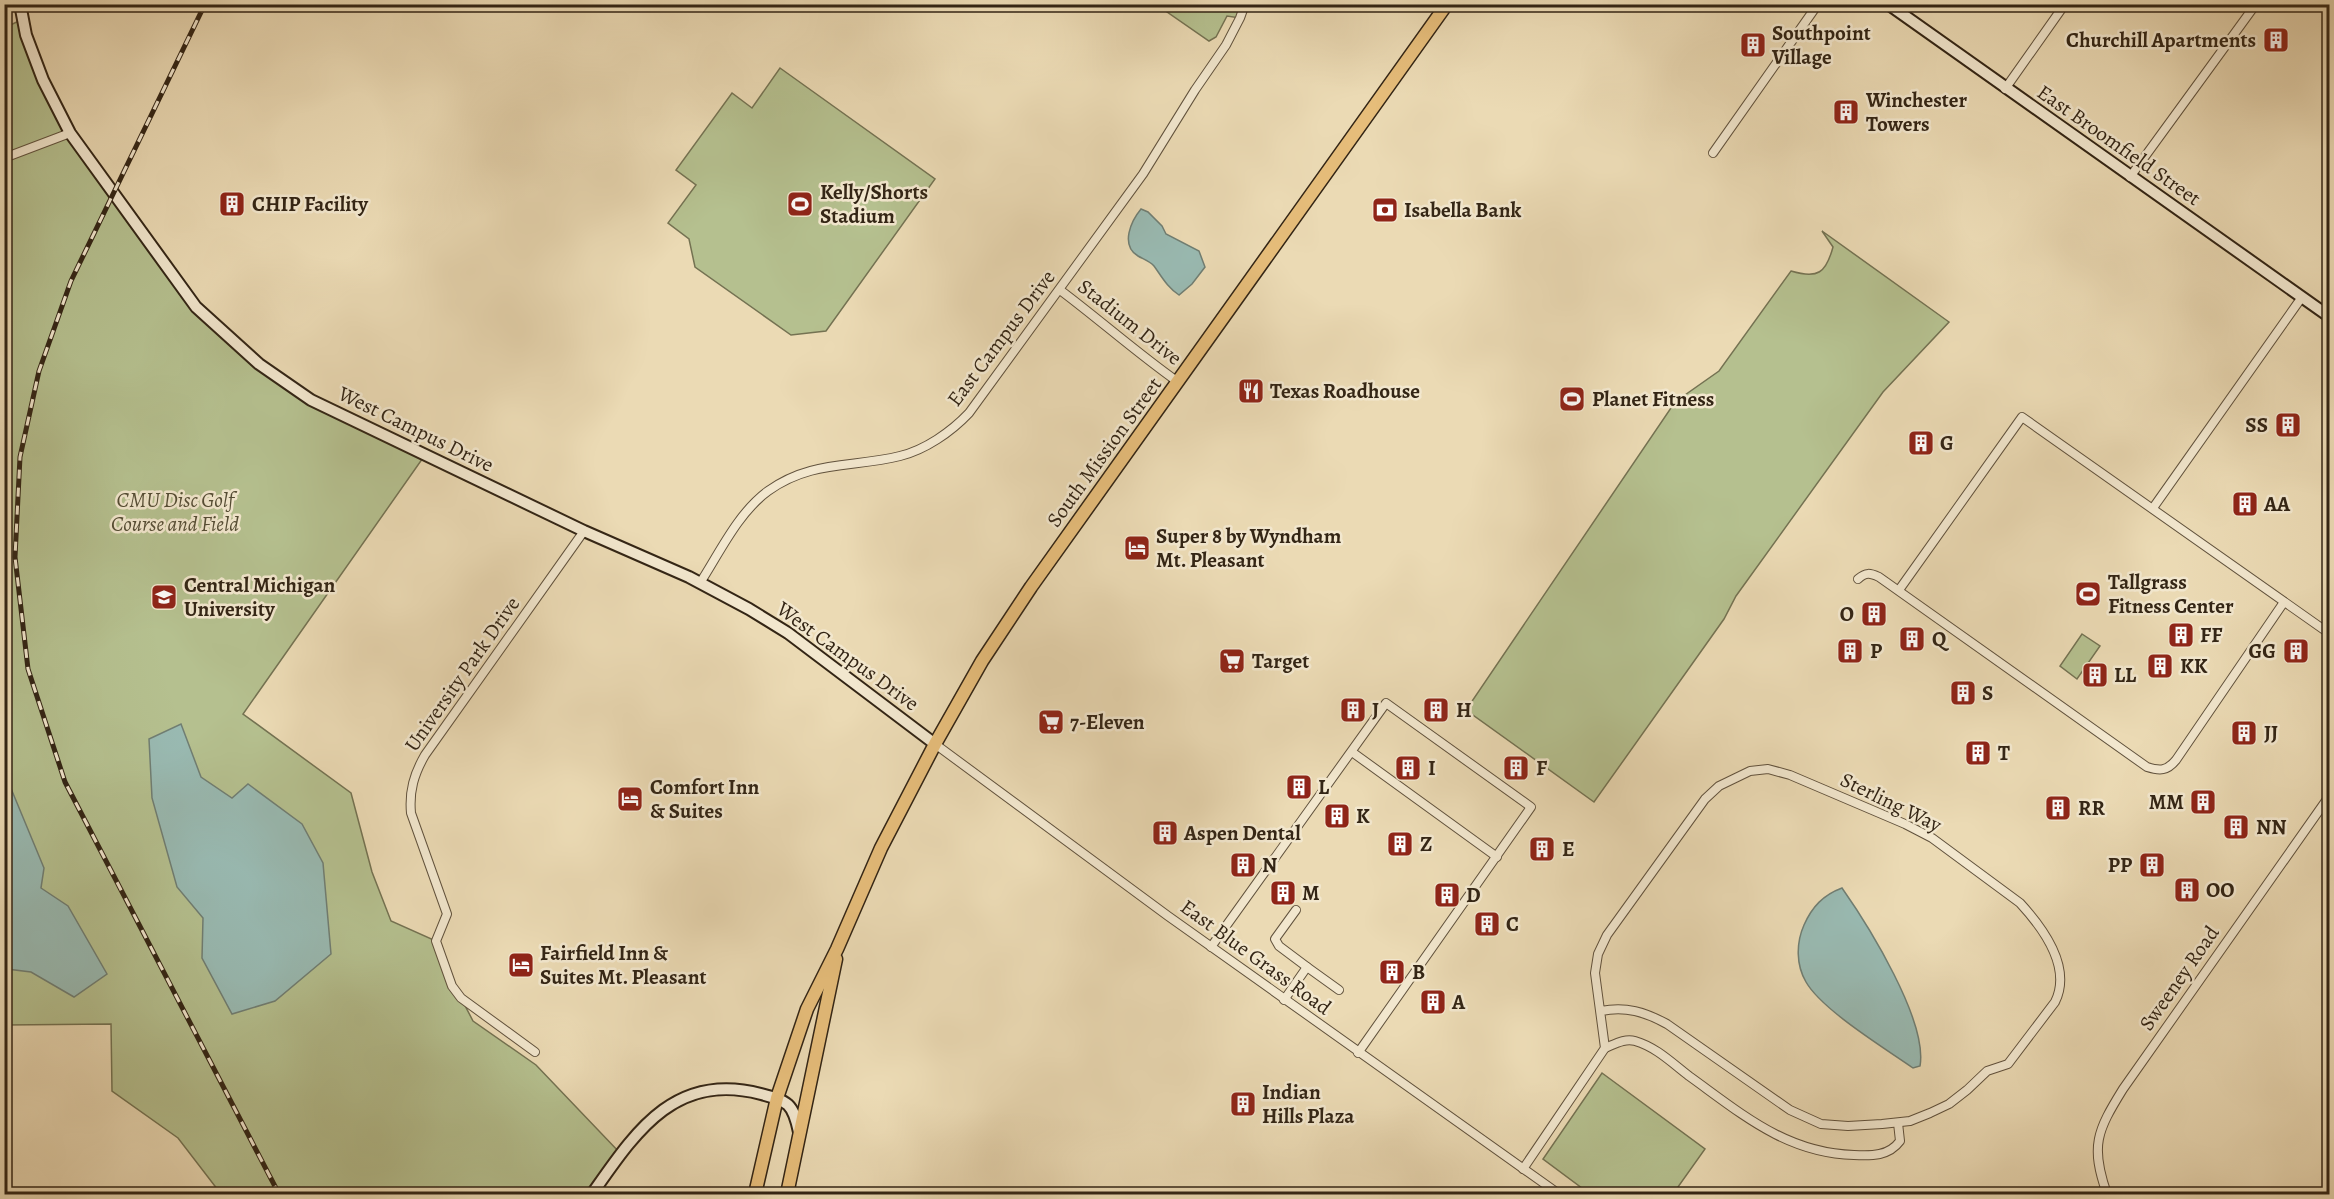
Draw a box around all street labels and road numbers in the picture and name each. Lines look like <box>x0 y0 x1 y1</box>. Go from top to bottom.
street label: East Broomfield Street <box>2032 78 2206 212</box>
street label: East Campus Drive <box>940 264 1062 412</box>
street label: Stadium Drive <box>1072 272 1188 372</box>
street label: South Mission Street <box>1040 371 1168 533</box>
street label: West Campus Drive <box>333 379 498 479</box>
street label: University Park Drive <box>398 591 526 757</box>
street label: West Campus Drive <box>770 594 925 717</box>
street label: Sterling Way <box>1836 765 1947 839</box>
street label: East Blue Grass Road <box>1175 893 1338 1022</box>
street label: Sweeney Road <box>2132 919 2226 1036</box>

